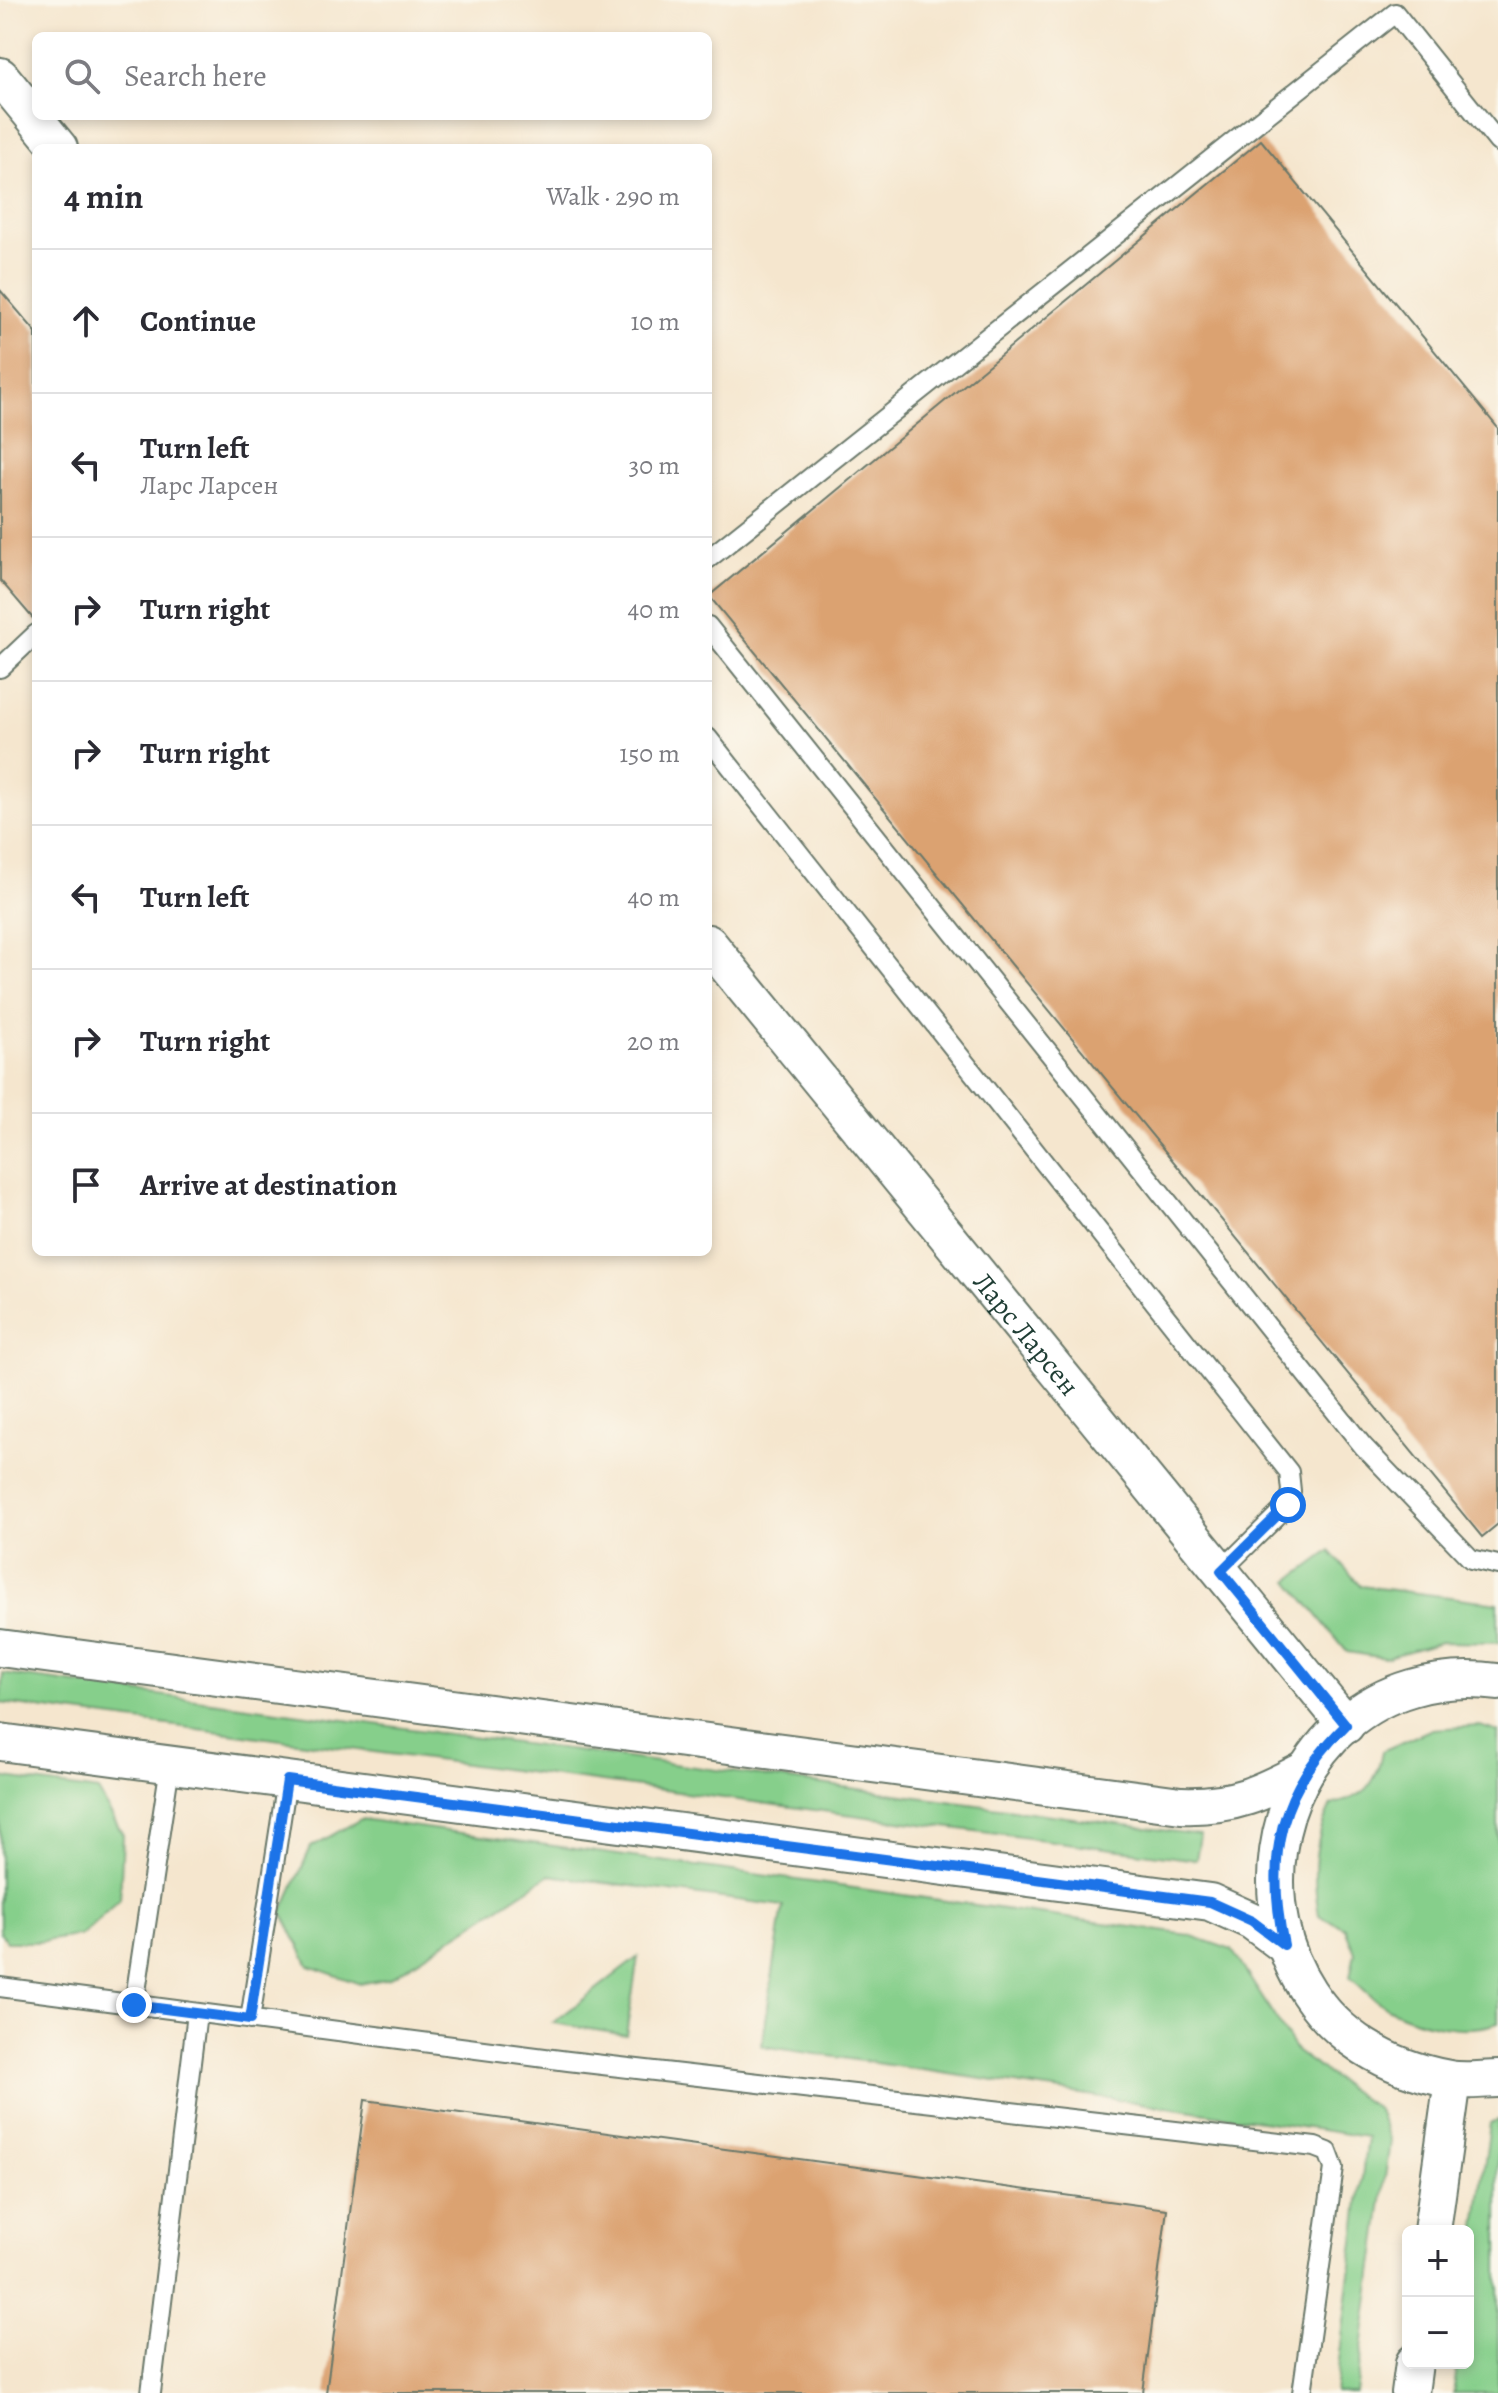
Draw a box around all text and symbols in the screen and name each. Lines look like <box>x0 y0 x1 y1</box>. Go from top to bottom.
search box <box>32 32 712 120</box>
icon: search <box>60 54 104 98</box>
text: Search here <box>124 56 267 96</box>
text: 4 min <box>64 173 143 220</box>
text: Walk · 290 m <box>546 179 680 214</box>
icon: ahead <box>64 299 108 343</box>
text: Continue <box>140 301 256 341</box>
text: 10 m <box>630 304 680 339</box>
text: Turn left <box>140 428 249 468</box>
icon: left <box>64 443 108 487</box>
text: 30 m <box>629 448 680 483</box>
text: Ларс Ларсен <box>140 468 278 503</box>
icon: right <box>64 587 108 631</box>
text: Turn right <box>140 589 270 629</box>
text: 40 m <box>628 592 680 627</box>
icon: right <box>64 731 108 775</box>
text: Turn right <box>140 733 270 773</box>
text: 150 m <box>619 736 680 771</box>
icon: left <box>64 875 108 919</box>
text: Turn left <box>140 877 249 917</box>
text: 40 m <box>628 880 680 915</box>
icon: right <box>64 1019 108 1063</box>
text: Turn right <box>140 1021 270 1061</box>
text: 20 m <box>627 1024 680 1059</box>
icon: arrive <box>64 1163 108 1207</box>
text: Arrive at destination <box>140 1165 397 1205</box>
street label: Ларс Ларсен <box>964 1264 1088 1404</box>
route start <box>1270 1487 1306 1523</box>
route end <box>116 1987 152 2023</box>
map controls <box>1402 2225 1474 2369</box>
button: + <box>1402 2225 1474 2297</box>
button: − <box>1402 2297 1474 2369</box>

